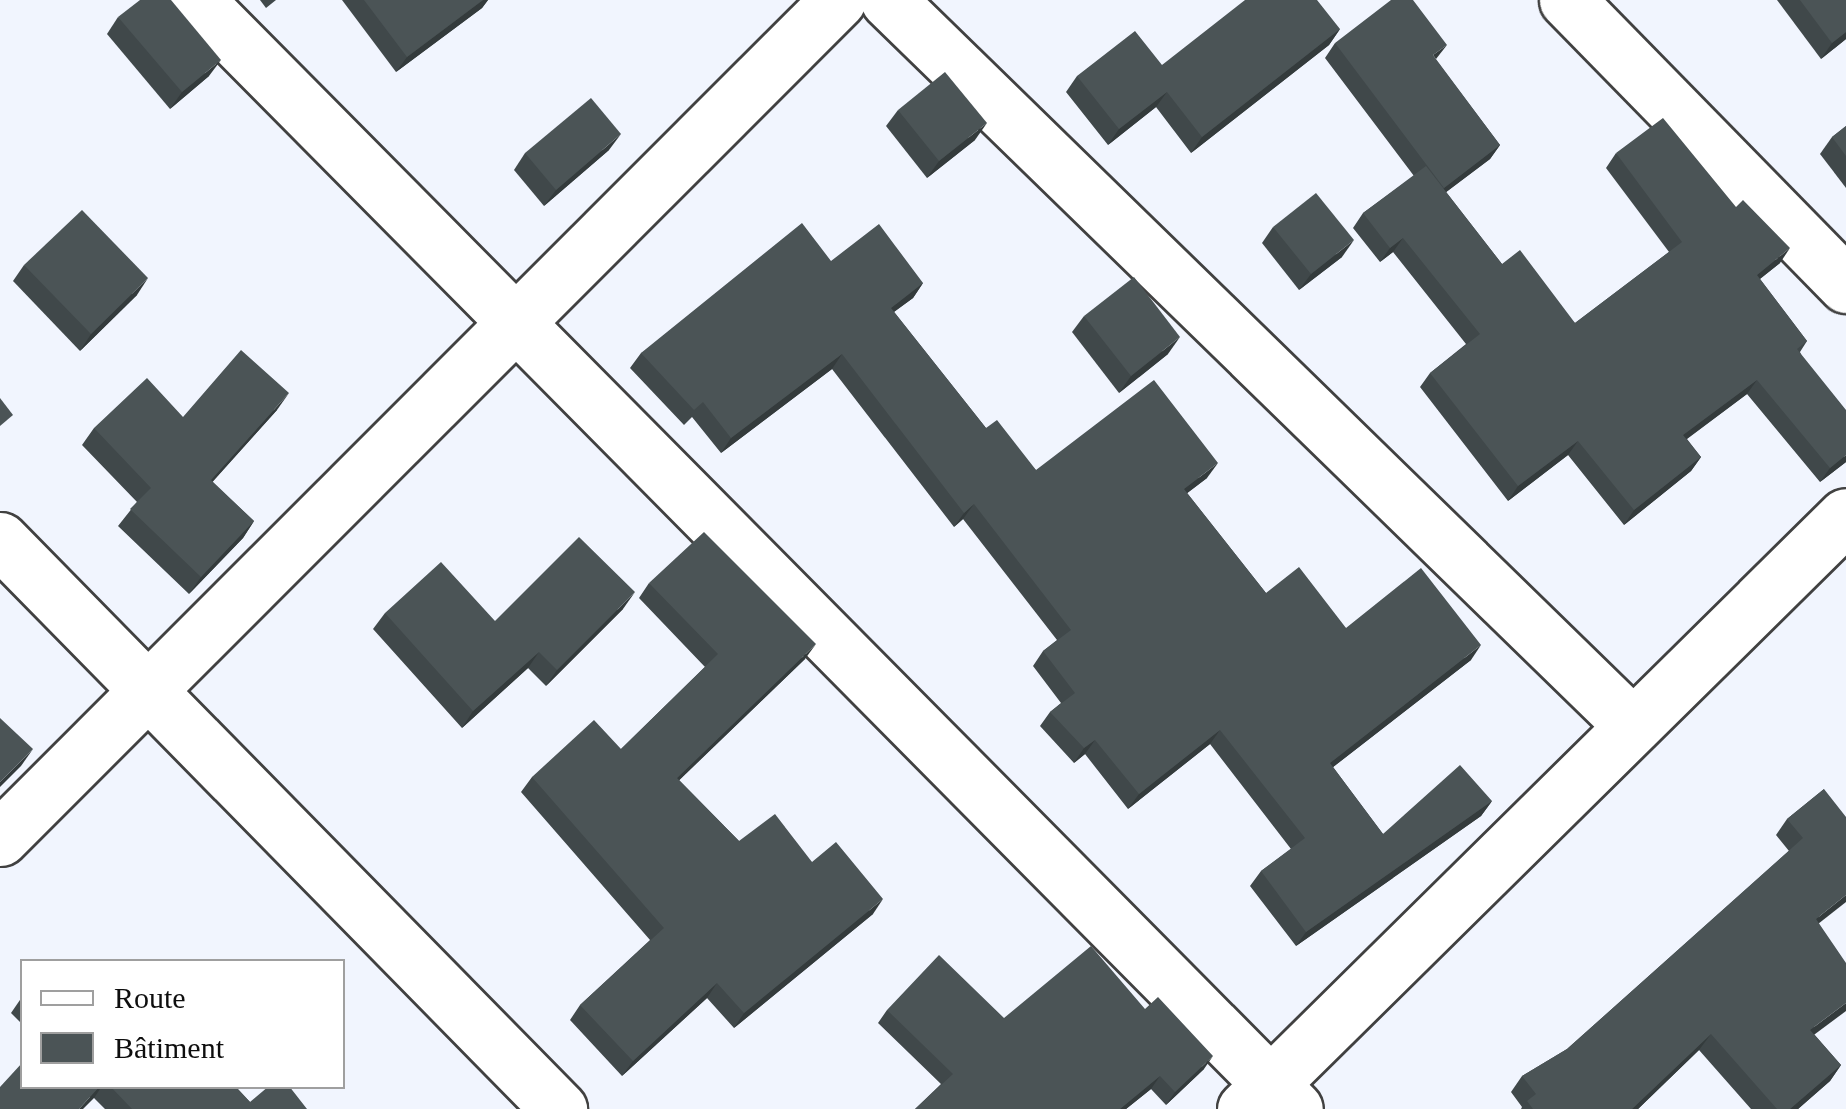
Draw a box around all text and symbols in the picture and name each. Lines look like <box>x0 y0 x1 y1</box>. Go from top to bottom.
legend <box>20 959 345 1089</box>
text: Route <box>114 981 186 1014</box>
text: Bâtiment <box>114 1031 224 1064</box>

